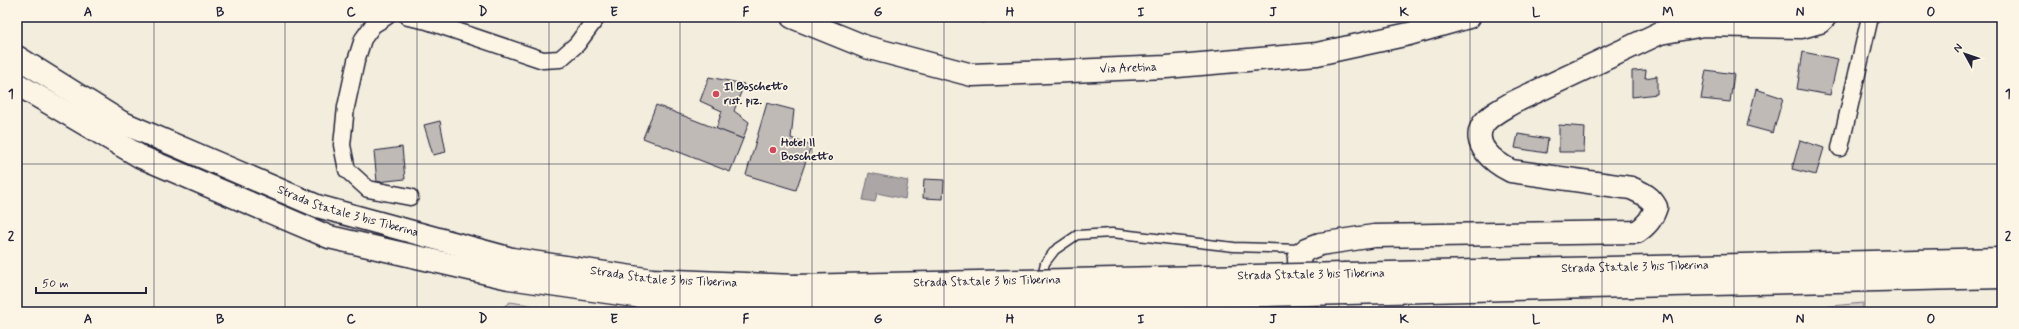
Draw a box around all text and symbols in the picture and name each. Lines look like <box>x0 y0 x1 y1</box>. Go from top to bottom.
text: A <box>84 4 92 21</box>
text: B <box>216 4 225 21</box>
text: C <box>346 4 356 21</box>
text: D <box>479 4 488 21</box>
text: E <box>610 4 618 21</box>
text: F <box>743 4 750 21</box>
text: G <box>874 4 883 21</box>
text: H <box>1006 4 1015 21</box>
text: I <box>1138 4 1145 21</box>
text: J <box>1269 4 1277 21</box>
text: K <box>1399 4 1409 21</box>
text: L <box>1532 4 1541 21</box>
text: M <box>1662 4 1674 21</box>
text: N <box>1796 4 1805 21</box>
text: O <box>1927 4 1936 21</box>
north arrow <box>1945 34 1985 74</box>
text: N <box>1950 41 1966 56</box>
street label: Via Aretina <box>1099 59 1157 78</box>
place label: Il Boschetto rist. piz. <box>724 79 788 109</box>
text: 1 <box>8 86 14 103</box>
text: 1 <box>2005 86 2011 103</box>
marker: Il Boschetto rist. piz. <box>711 89 721 99</box>
place label: Hotel Il Boschetto <box>781 135 833 165</box>
marker: Hotel Il Boschetto <box>768 145 778 155</box>
street label: Strada Statale 3 bis Tiberina <box>275 182 421 241</box>
text: 2 <box>8 228 15 245</box>
text: 2 <box>2005 228 2012 245</box>
street label: Strada Statale 3 bis Tiberina <box>1561 258 1709 277</box>
street label: Strada Statale 3 bis Tiberina <box>589 263 738 292</box>
street label: Strada Statale 3 bis Tiberina <box>1237 266 1385 284</box>
scale bar <box>36 269 146 295</box>
street label: Strada Statale 3 bis Tiberina <box>913 272 1061 291</box>
text: 50 m <box>42 276 69 292</box>
text: A <box>84 311 92 328</box>
text: B <box>216 311 225 328</box>
text: C <box>346 311 356 328</box>
text: D <box>479 311 488 328</box>
text: E <box>610 311 618 328</box>
text: F <box>743 311 750 328</box>
text: G <box>874 311 883 328</box>
text: H <box>1006 311 1015 328</box>
text: I <box>1138 311 1145 328</box>
text: J <box>1269 311 1277 328</box>
text: K <box>1399 311 1409 328</box>
text: L <box>1532 311 1541 328</box>
text: M <box>1662 311 1674 328</box>
text: N <box>1796 311 1805 328</box>
text: O <box>1927 311 1936 328</box>

